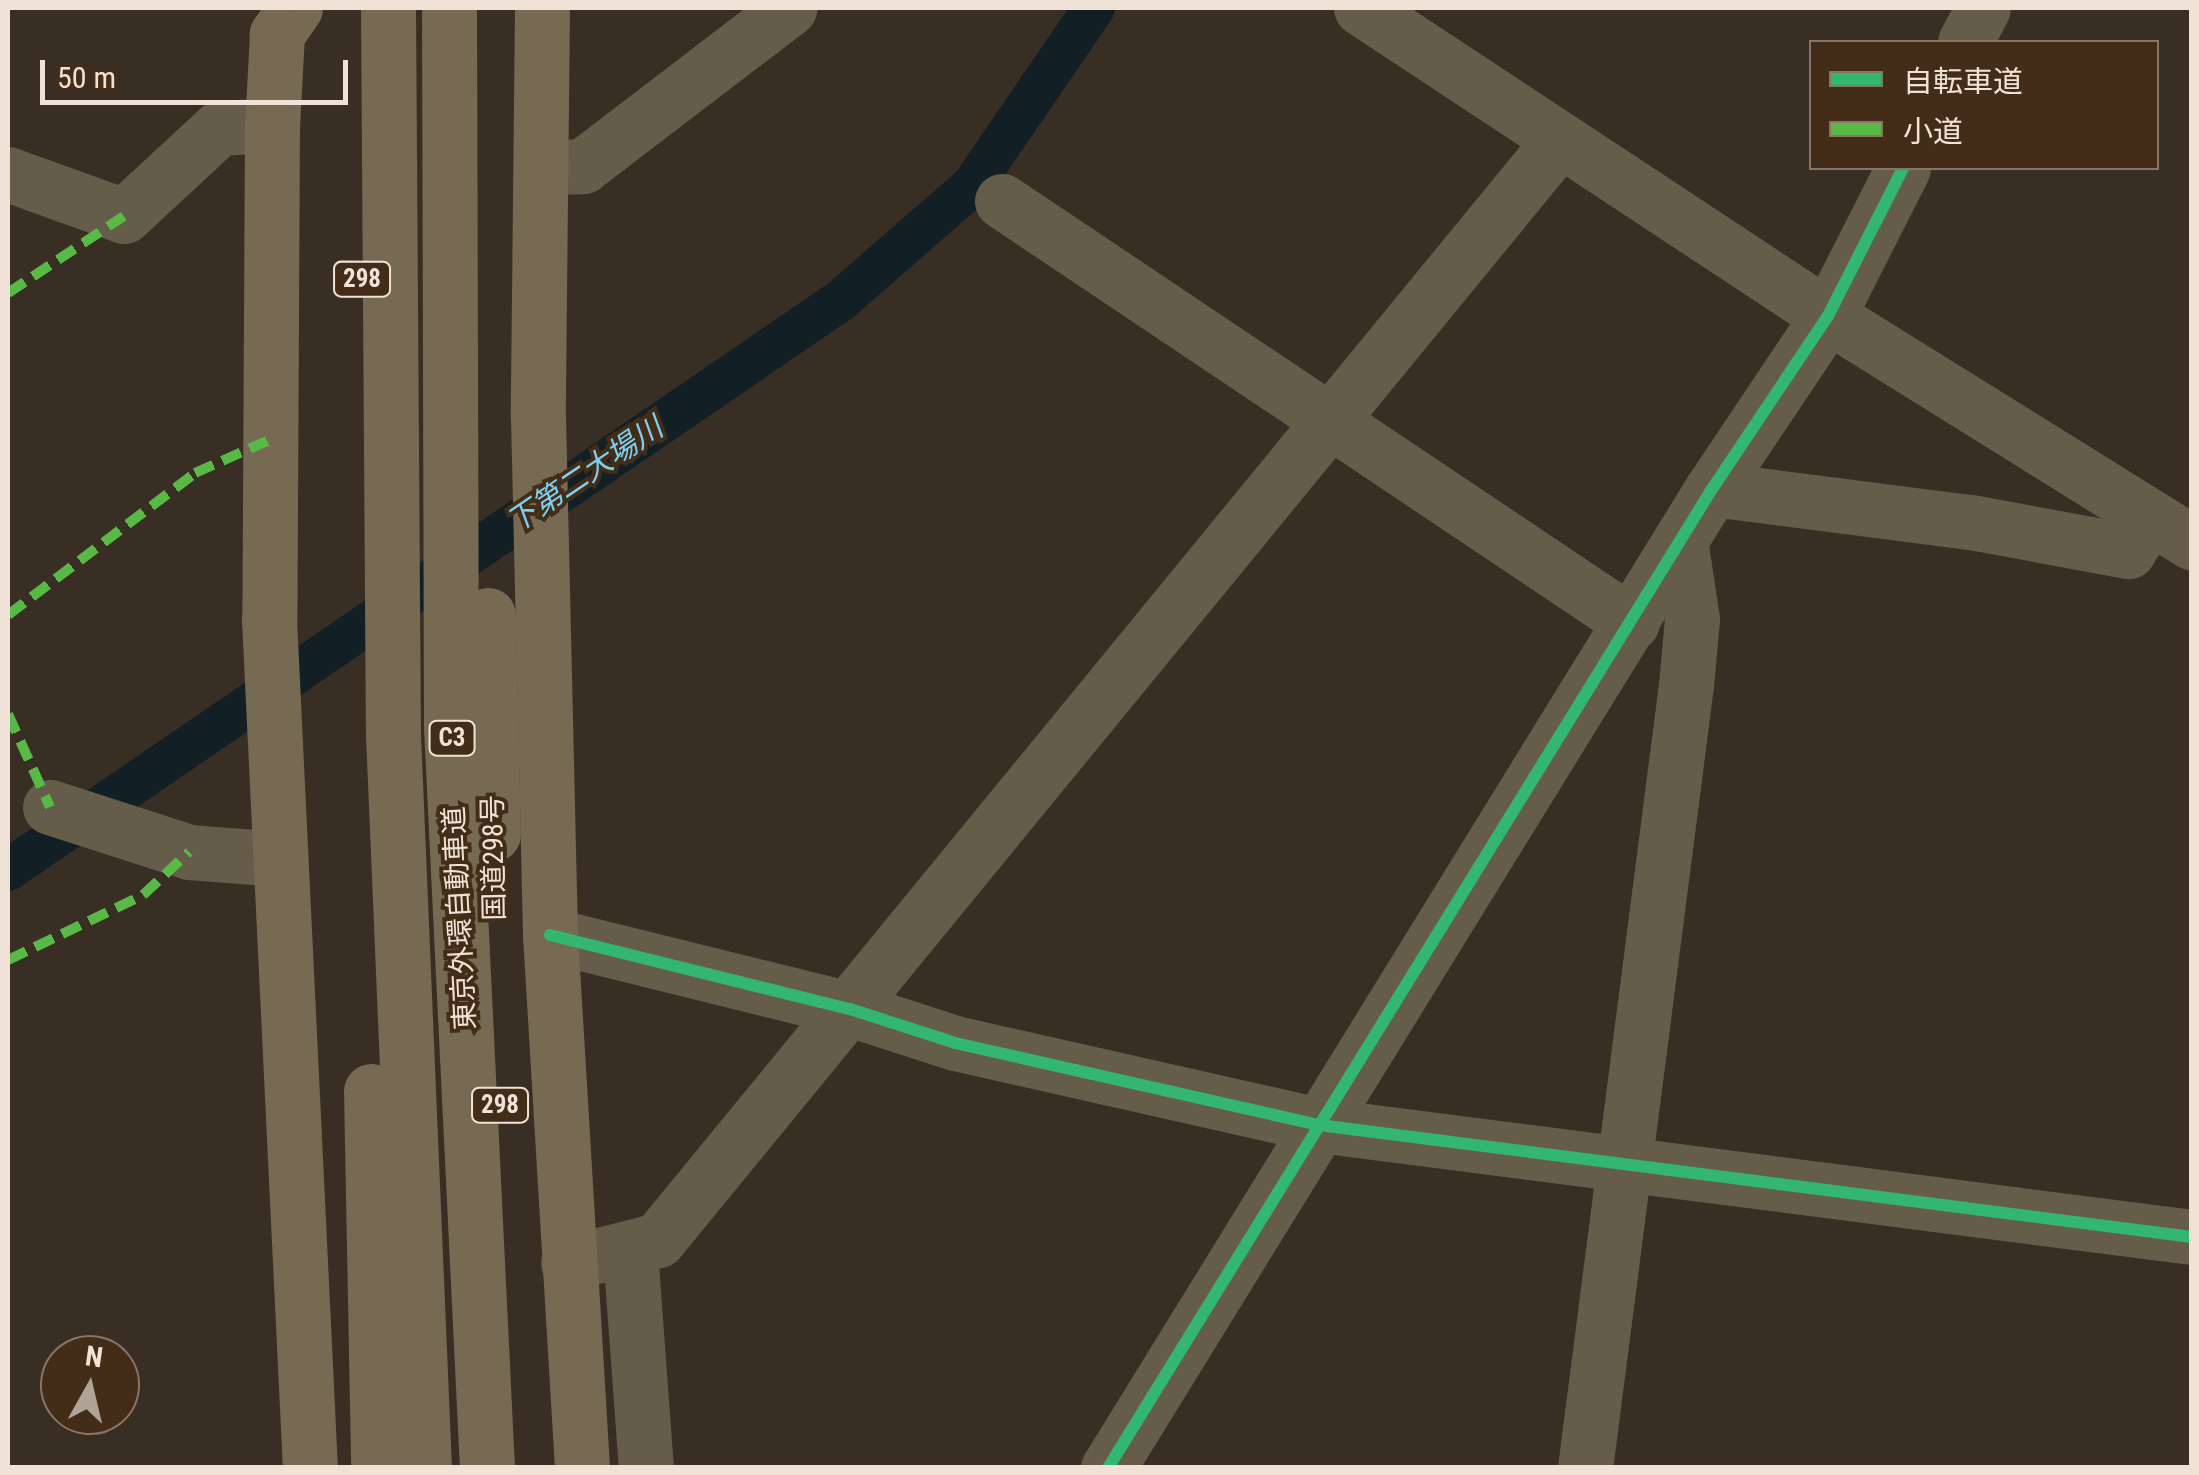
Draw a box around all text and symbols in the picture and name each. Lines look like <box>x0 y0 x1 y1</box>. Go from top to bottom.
scale bar <box>45 40 352 102</box>
legend <box>1809 40 2159 170</box>
text: 50 m <box>57 60 116 95</box>
text: 自転車道 <box>1903 64 2023 99</box>
text: 小道 <box>1903 114 1963 149</box>
road number: 298 <box>332 259 392 299</box>
water label: 下第二大場川 <box>500 410 670 540</box>
road number: C3 <box>427 718 477 758</box>
street label: 国道298号 <box>476 795 512 921</box>
street label: 東京外環自動車道 <box>437 805 483 1031</box>
road number: 298 <box>470 1085 530 1125</box>
north arrow <box>40 1335 140 1435</box>
text: N <box>83 1339 105 1374</box>

